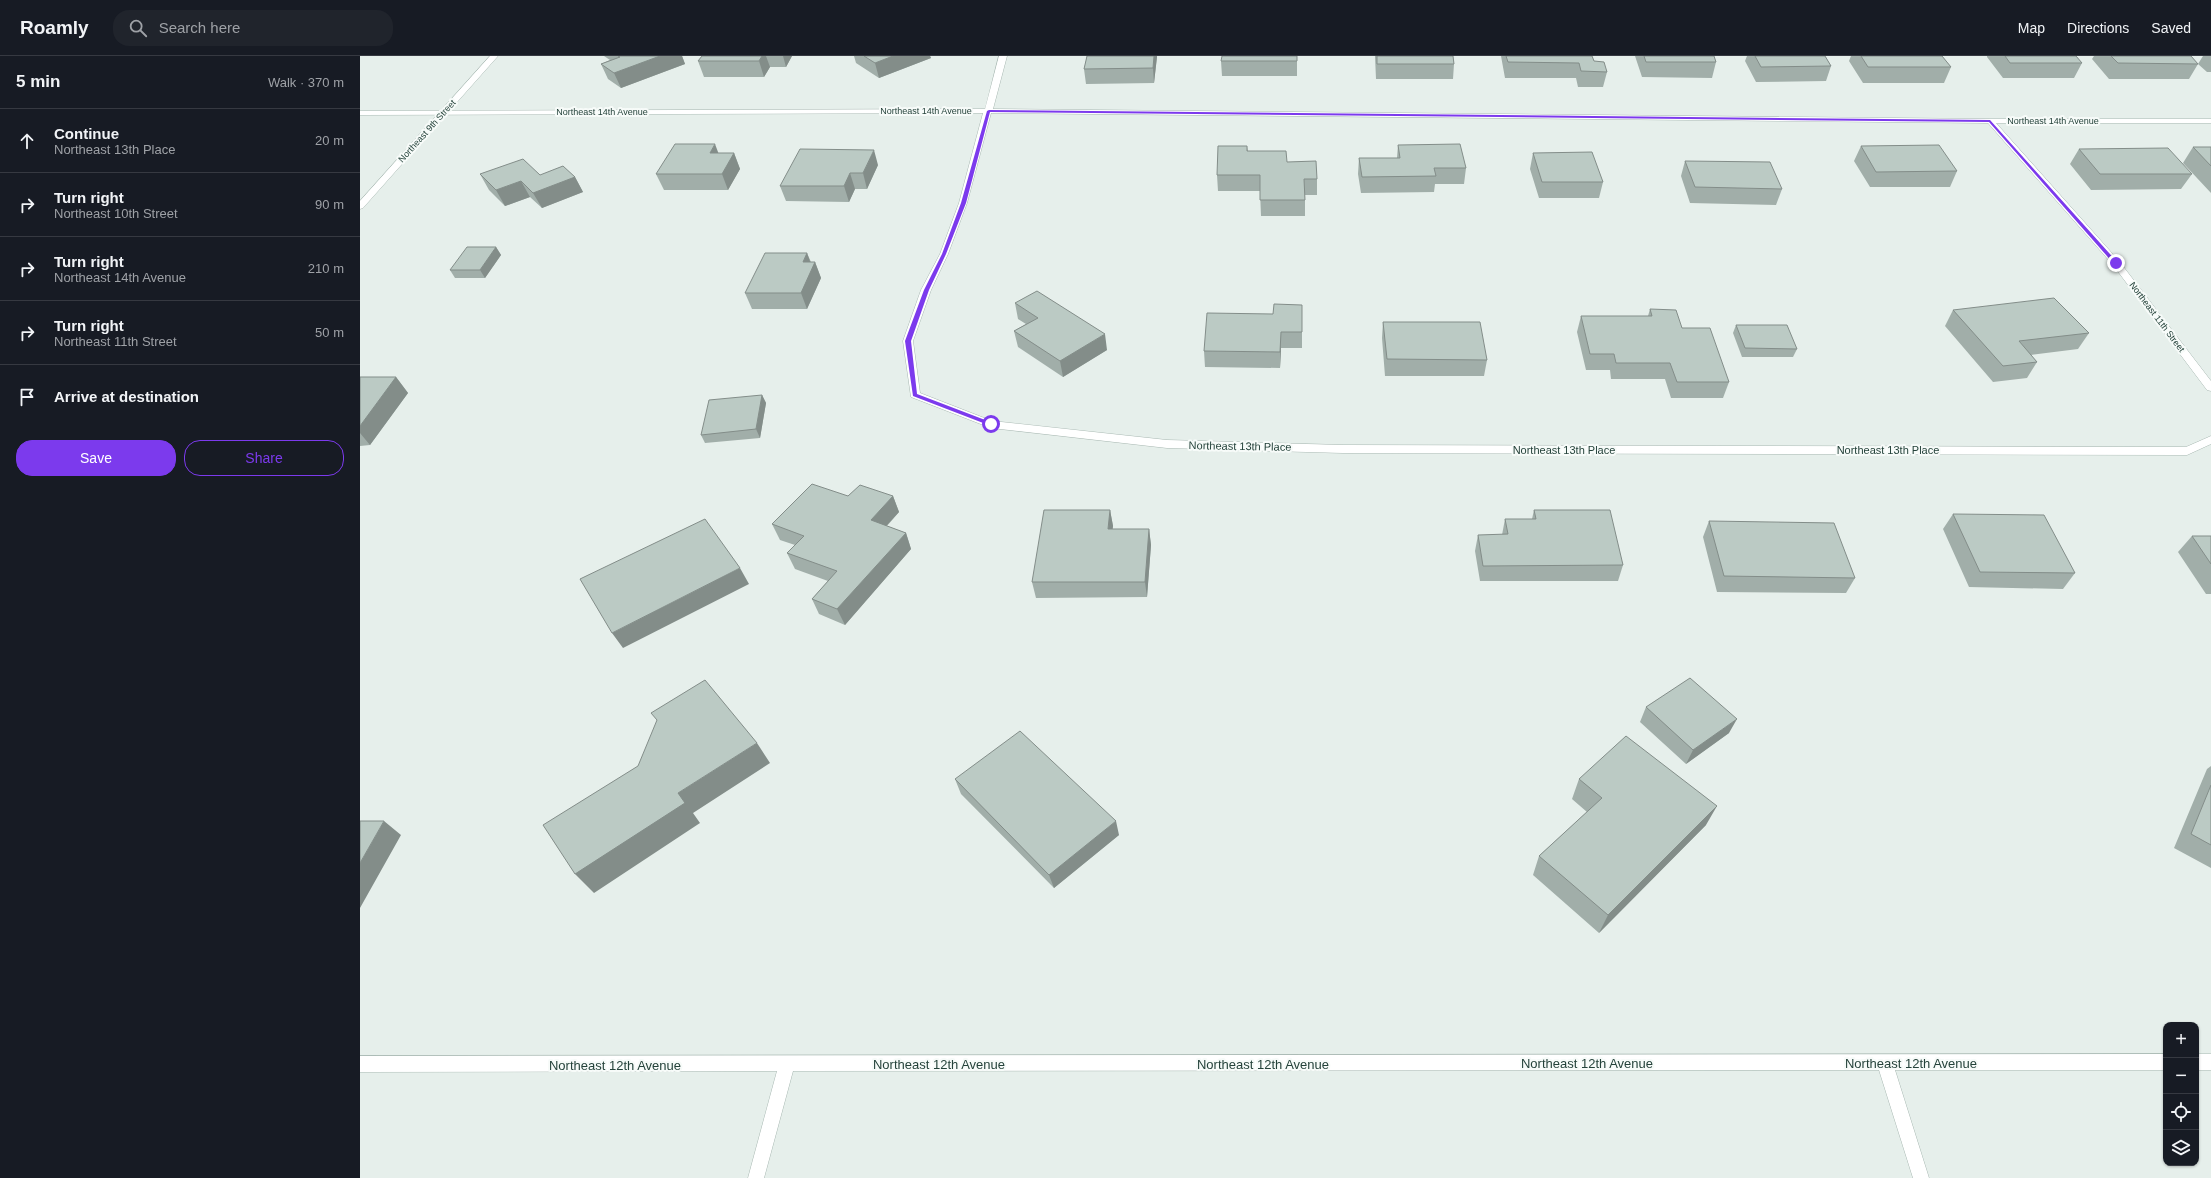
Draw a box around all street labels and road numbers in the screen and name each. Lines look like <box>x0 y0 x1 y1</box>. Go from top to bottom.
street label: Northeast 9th Street <box>396 97 458 164</box>
street label: Northeast 14th Avenue <box>880 106 972 116</box>
street label: Northeast 14th Avenue <box>556 107 648 117</box>
street label: Northeast 14th Avenue <box>2007 116 2099 126</box>
street label: Northeast 11th Street <box>2127 280 2187 354</box>
street label: Northeast 13th Place <box>1189 439 1291 453</box>
street label: Northeast 13th Place <box>1513 444 1615 456</box>
street label: Northeast 13th Place <box>1837 444 1939 456</box>
street label: Northeast 12th Avenue <box>1521 1056 1653 1071</box>
street label: Northeast 12th Avenue <box>1845 1056 1977 1071</box>
street label: Northeast 12th Avenue <box>873 1057 1005 1072</box>
street label: Northeast 12th Avenue <box>1197 1057 1329 1072</box>
street label: Northeast 12th Avenue <box>549 1058 681 1073</box>

